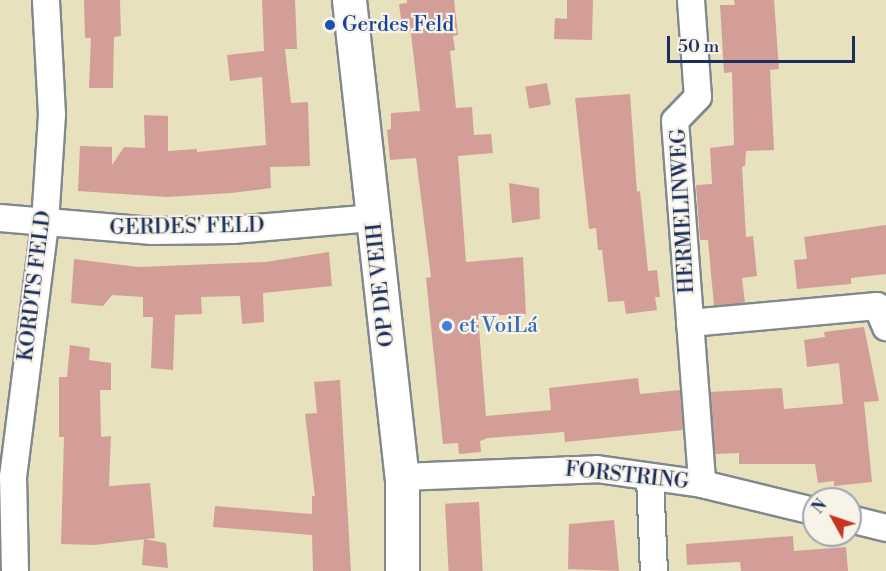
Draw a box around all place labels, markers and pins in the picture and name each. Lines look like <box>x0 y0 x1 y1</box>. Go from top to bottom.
place label: Gerdes Feld <box>342 12 454 38</box>
marker: Gerdes Feld <box>323 18 337 32</box>
place label: et VoiLá <box>459 313 538 339</box>
marker: et VoiLá <box>440 319 454 333</box>

